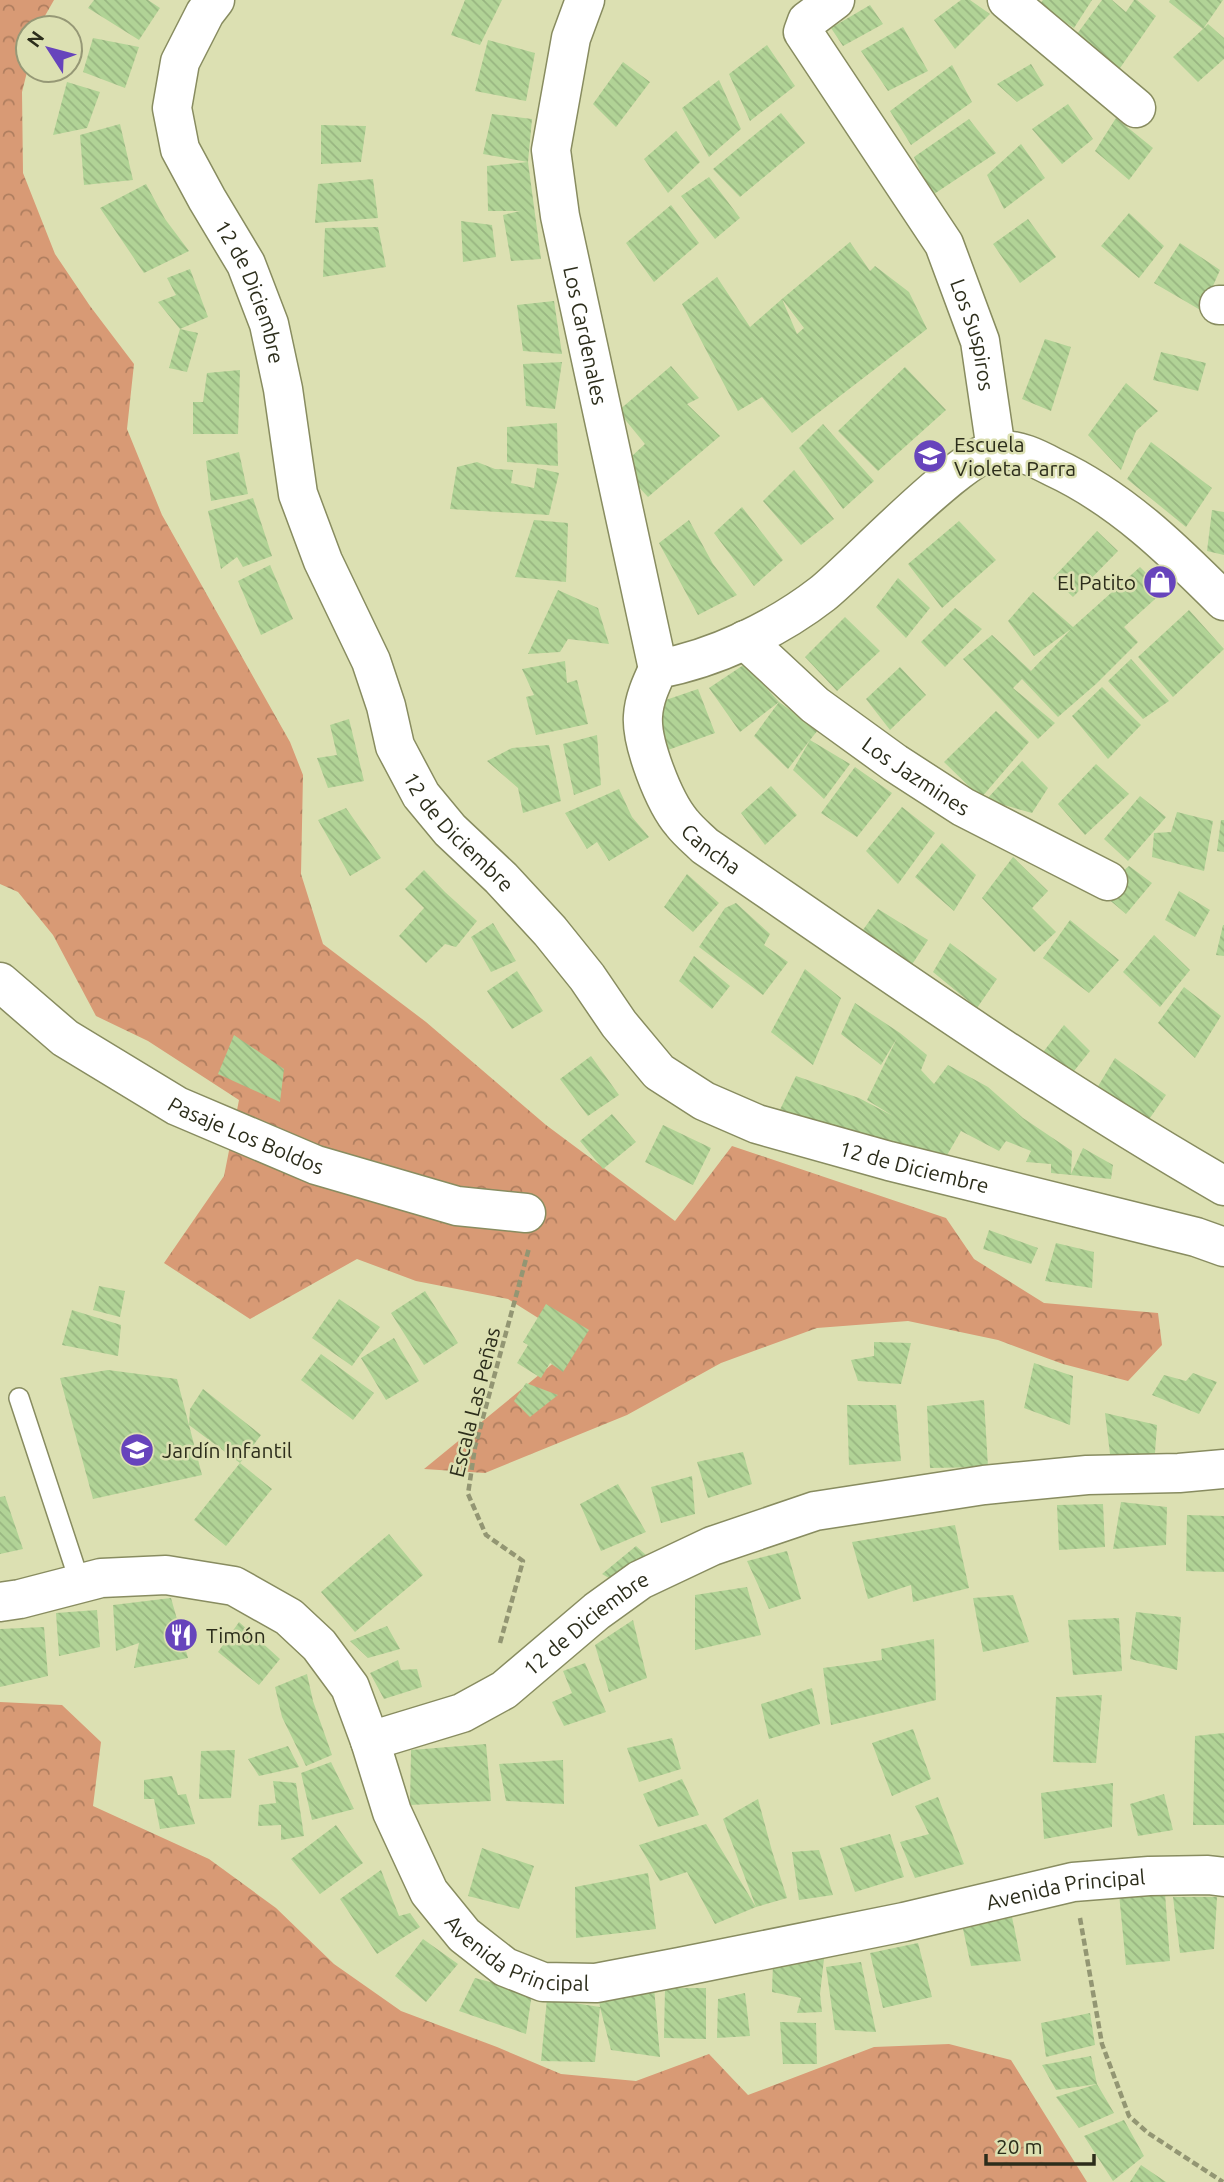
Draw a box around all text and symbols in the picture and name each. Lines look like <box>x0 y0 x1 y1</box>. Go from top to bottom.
north arrow <box>14 14 84 84</box>
text: N <box>22 27 48 51</box>
street label: 12 de Diciembre <box>210 216 289 366</box>
street label: Los Cardenales <box>559 264 613 407</box>
street label: Los Suspiros <box>946 275 999 392</box>
place label: Escuela Violeta Parra <box>954 432 1076 480</box>
school or university icon: Escuela Violeta Parra <box>911 437 949 475</box>
shop icon: El Patito <box>1141 563 1179 601</box>
place label: El Patito <box>1057 570 1136 594</box>
street label: Los Jazmines <box>858 731 973 820</box>
street label: 12 de Diciembre <box>399 768 519 896</box>
street label: Cancha <box>677 819 745 879</box>
street label: Pasaje Los Boldos <box>164 1092 326 1179</box>
street label: 12 de Diciembre <box>837 1136 992 1197</box>
street label: Escala Las Peñas <box>444 1325 504 1479</box>
school or university icon: Jardín Infantil <box>118 1431 156 1469</box>
place label: Jardín Infantil <box>162 1438 292 1462</box>
street label: 12 de Diciembre <box>518 1566 652 1680</box>
restaurant icon: Timón <box>162 1616 200 1654</box>
place label: Timón <box>206 1623 266 1647</box>
street label: Avenida Principal <box>984 1864 1146 1914</box>
street label: Avenida Principal <box>441 1910 589 1995</box>
scale bar <box>986 2122 1094 2166</box>
text: 20 m <box>996 2134 1043 2158</box>

